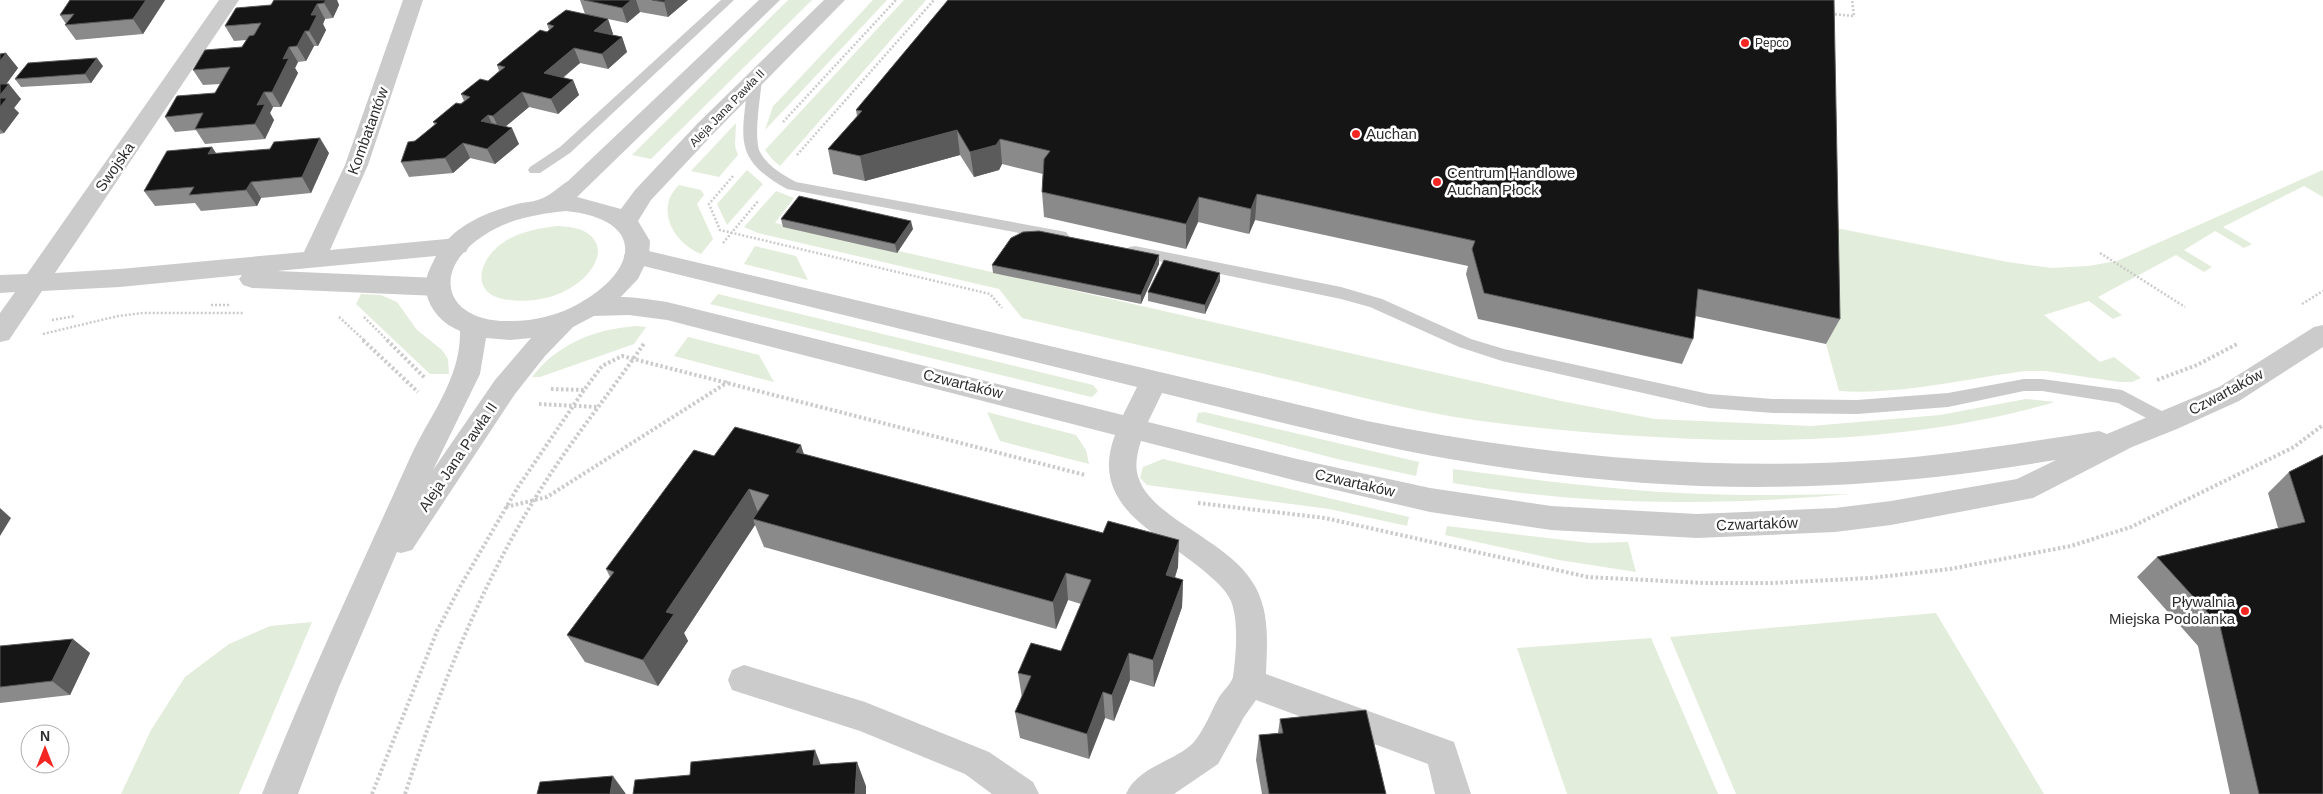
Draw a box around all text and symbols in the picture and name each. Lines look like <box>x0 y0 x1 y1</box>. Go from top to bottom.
place label: Pepco <box>1755 36 1789 50</box>
marker: Pepco <box>1739 37 1751 49</box>
street label: Aleja Jana Pawła II <box>687 66 767 150</box>
street label: Kombatantów <box>344 85 391 177</box>
place label: Auchan <box>1366 125 1417 142</box>
marker: Auchan <box>1350 128 1362 140</box>
street label: Swojska <box>92 138 138 194</box>
place label: Centrum Handlowe Auchan Płock <box>1447 164 1575 198</box>
marker: Centrum Handlowe Auchan Płock <box>1431 176 1443 188</box>
street label: Czwartaków <box>921 365 1005 402</box>
street label: Czwartaków <box>2186 365 2266 418</box>
street label: Aleja Jana Pawła II <box>415 399 500 514</box>
street label: Czwartaków <box>1313 465 1397 500</box>
street label: Czwartaków <box>1716 514 1798 533</box>
place label: Pływalnia Miejska Podolanka <box>2109 593 2236 627</box>
marker: Pływalnia Miejska Podolanka <box>2239 605 2251 617</box>
north arrow <box>20 724 70 774</box>
text: N <box>40 728 50 744</box>

